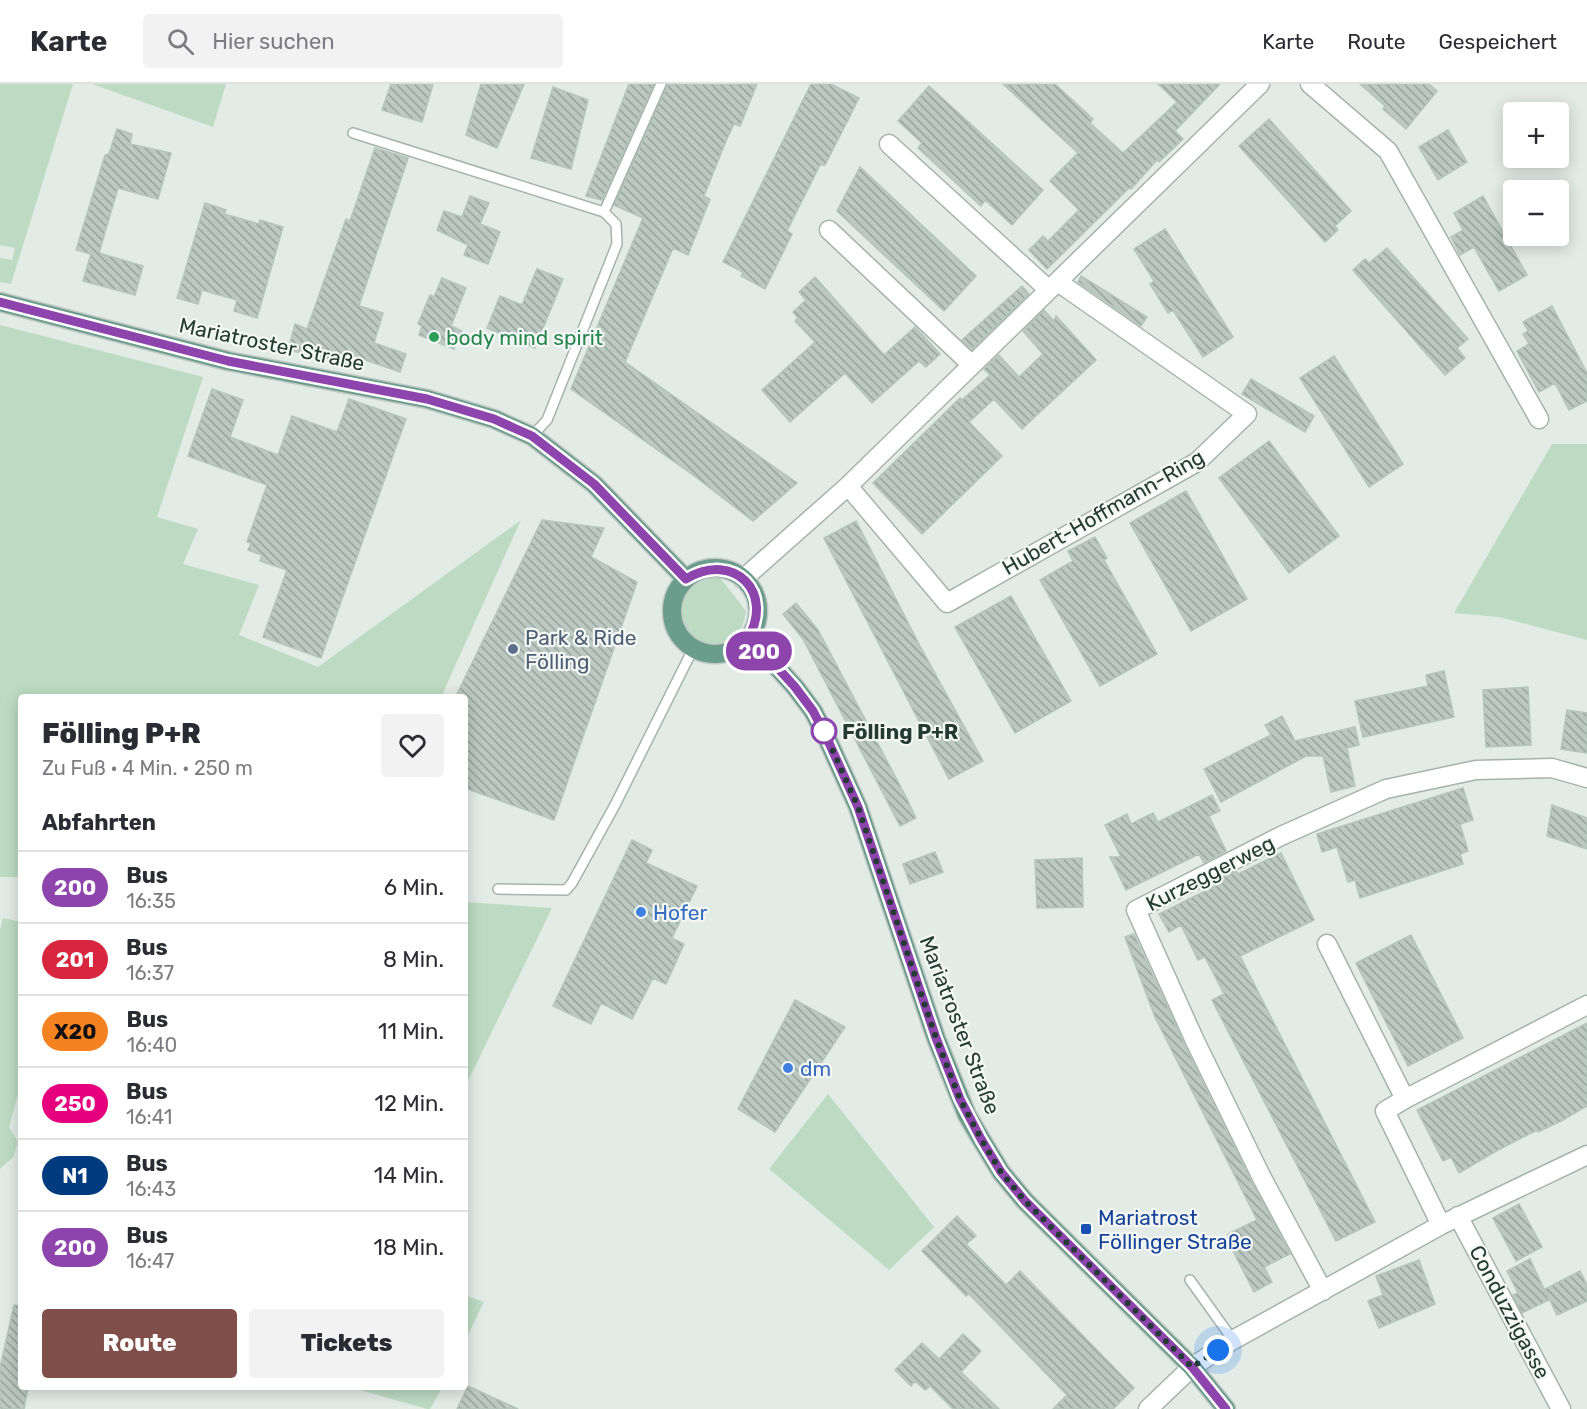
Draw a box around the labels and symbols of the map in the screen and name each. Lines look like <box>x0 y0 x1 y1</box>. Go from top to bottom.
street label: Mariatroster Straße <box>177 312 367 376</box>
place label: body mind spirit <box>446 325 603 350</box>
marker: body mind spirit <box>427 330 441 344</box>
street label: Hubert-Hoffmann-Ring <box>998 444 1208 580</box>
place label: Park & Ride Fölling <box>525 625 636 674</box>
line badge: 200 <box>724 632 794 670</box>
marker: Park & Ride Fölling <box>506 642 520 656</box>
marker: Fölling P+R <box>811 718 837 744</box>
place label: Fölling P+R <box>842 719 958 744</box>
street label: Kurzeggerweg <box>1142 830 1278 916</box>
place label: Hofer <box>653 900 708 925</box>
marker: Hofer <box>634 905 648 919</box>
street label: Mariatroster Straße <box>914 932 1006 1118</box>
place label: dm <box>800 1056 831 1081</box>
marker: dm <box>781 1061 795 1075</box>
place label: Mariatrost Föllinger Straße <box>1098 1205 1252 1254</box>
marker: Mariatrost Föllinger Straße <box>1079 1222 1093 1236</box>
street label: Conduzzigasse <box>1464 1241 1556 1383</box>
your location <box>1203 1335 1233 1365</box>

